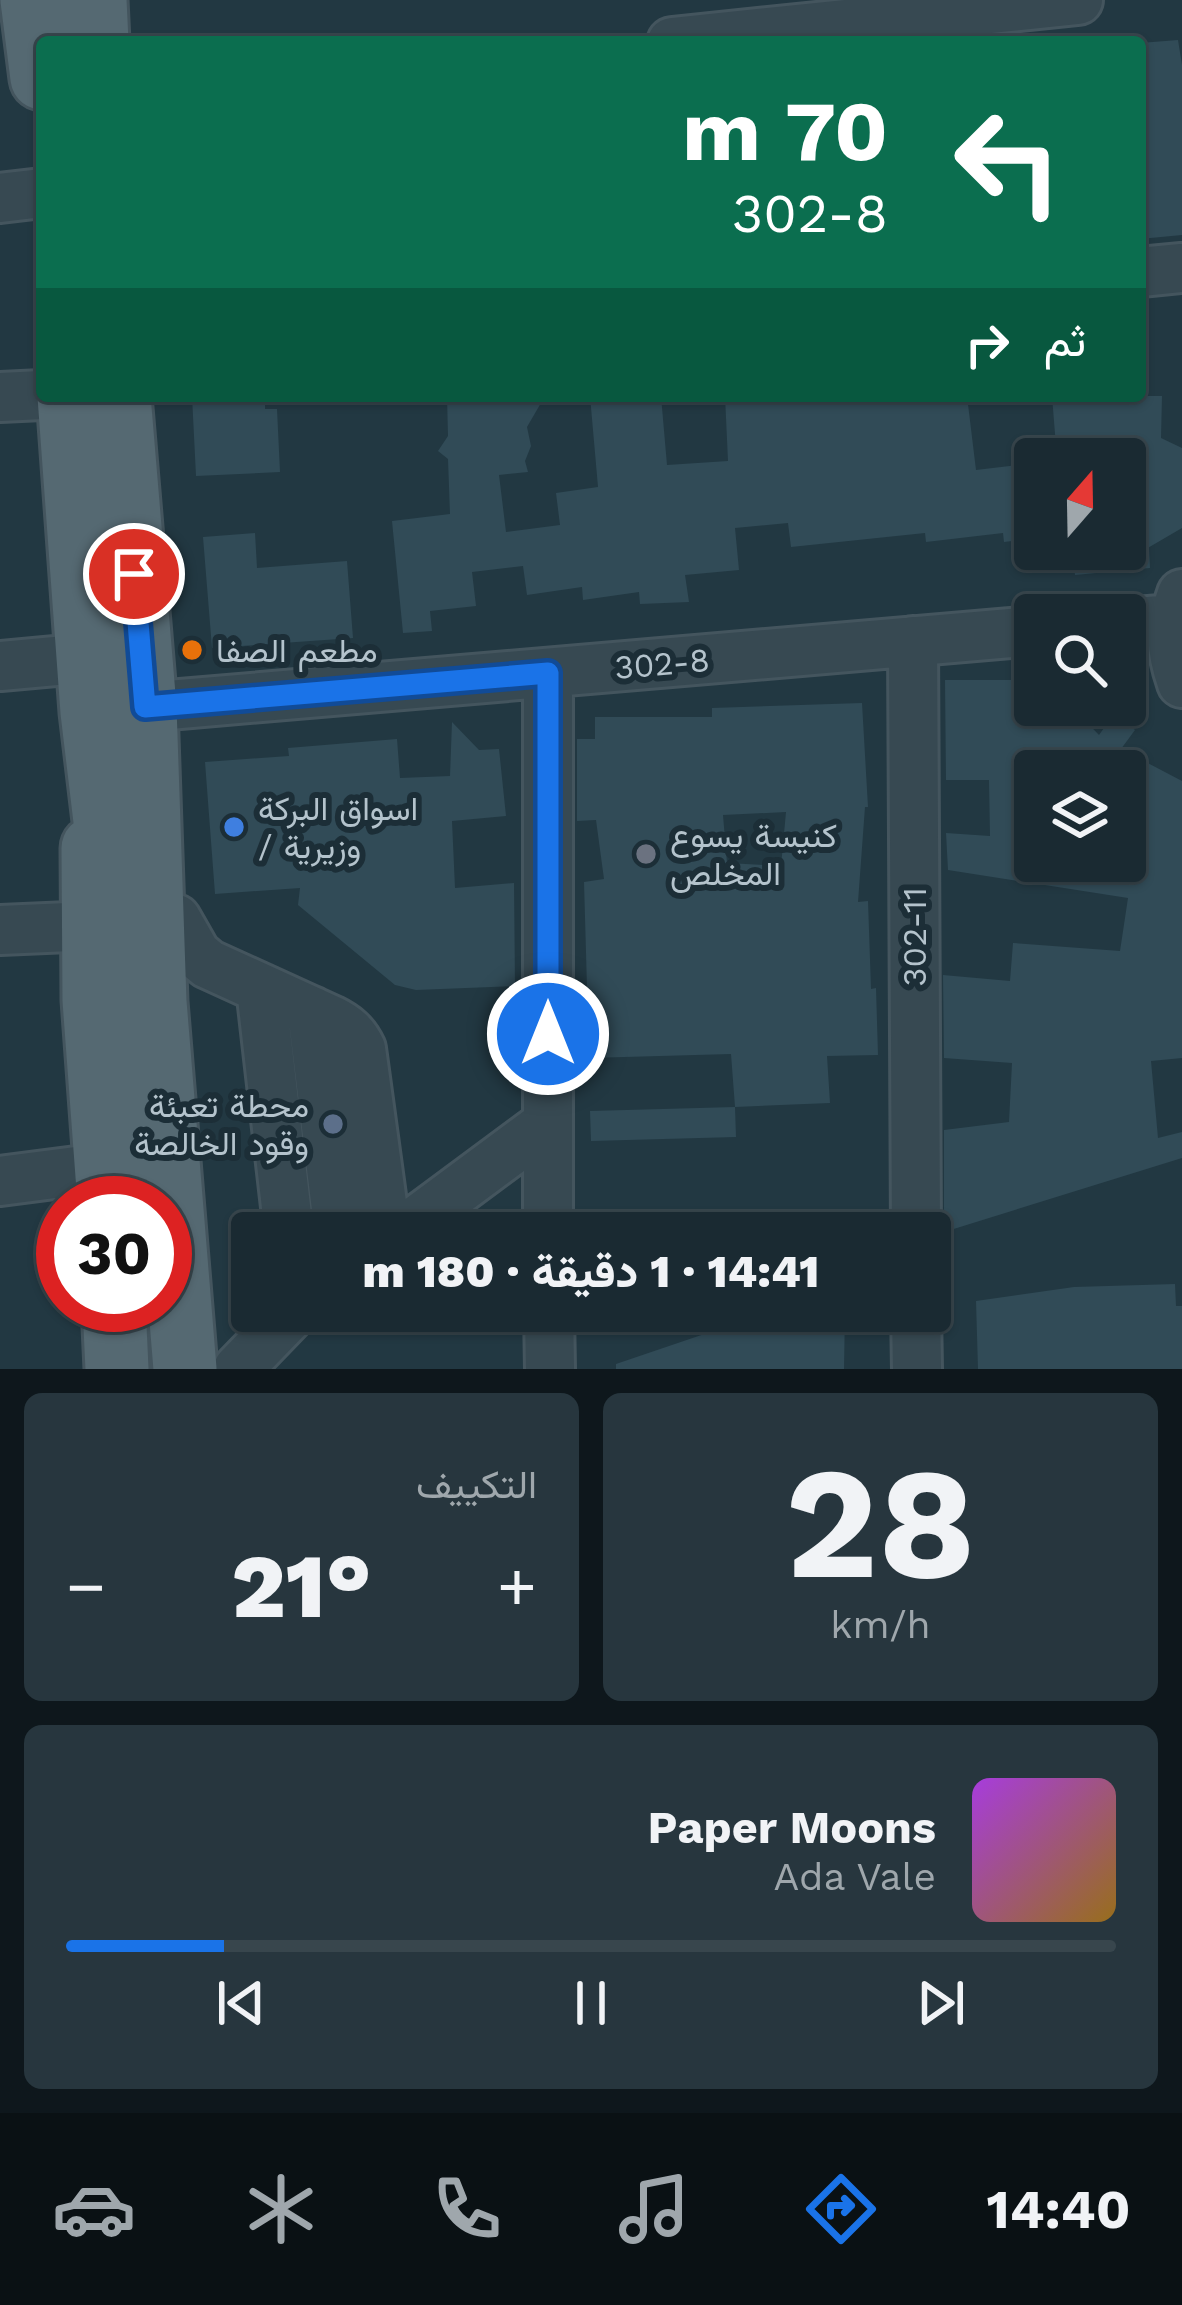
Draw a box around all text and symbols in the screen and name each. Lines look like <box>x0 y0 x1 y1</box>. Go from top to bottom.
text: 70 m <box>682 82 888 180</box>
icon: left <box>930 84 1086 240</box>
text: 302-8 <box>732 182 888 245</box>
icon: right <box>954 312 1020 378</box>
text: ثم <box>1044 314 1086 367</box>
north arrow <box>1014 438 1146 570</box>
map controls <box>1014 438 1146 882</box>
pin <box>83 523 185 625</box>
icon: arrive <box>101 541 167 607</box>
button: search <box>1014 594 1146 726</box>
place label: مطعم الصفا <box>216 631 378 672</box>
marker: مطعم الصفا <box>179 637 205 663</box>
street label: 302-8 <box>613 640 711 687</box>
button: layers <box>1014 750 1146 882</box>
place label: اسواق البركة / وزيرية <box>258 789 418 867</box>
marker: اسواق البركة / وزيرية <box>221 814 247 840</box>
place label: كنيسة يسوع المخلص <box>670 816 837 893</box>
marker: كنيسة يسوع المخلص <box>633 841 659 867</box>
street label: 302-11 <box>895 887 934 987</box>
position arrow <box>485 971 611 1097</box>
place label: محطة تعبئة وقود الخالصة <box>134 1086 309 1164</box>
marker: محطة تعبئة وقود الخالصة <box>320 1111 346 1137</box>
speed limit sign: 30 <box>36 1176 192 1332</box>
text: 14:41 · 1 دقيقة · 180 m <box>363 1245 819 1298</box>
text: 28 <box>785 1432 976 1615</box>
text: التكييف <box>416 1462 537 1507</box>
text: 21° <box>232 1533 371 1639</box>
text: − <box>66 1548 106 1625</box>
text: + <box>497 1548 537 1625</box>
text: km/h <box>830 1602 931 1647</box>
text: Paper Moons <box>647 1801 936 1854</box>
text: Ada Vale <box>774 1854 936 1899</box>
icon: previous <box>208 1970 274 2036</box>
icon: pause <box>558 1970 624 2036</box>
icon: next <box>908 1970 974 2036</box>
icon: car <box>52 2167 136 2251</box>
icon: climate <box>239 2167 323 2251</box>
icon: phone <box>425 2167 509 2251</box>
icon: music <box>612 2167 696 2251</box>
icon: directions <box>799 2167 883 2251</box>
text: 14:40 <box>986 2178 1131 2241</box>

